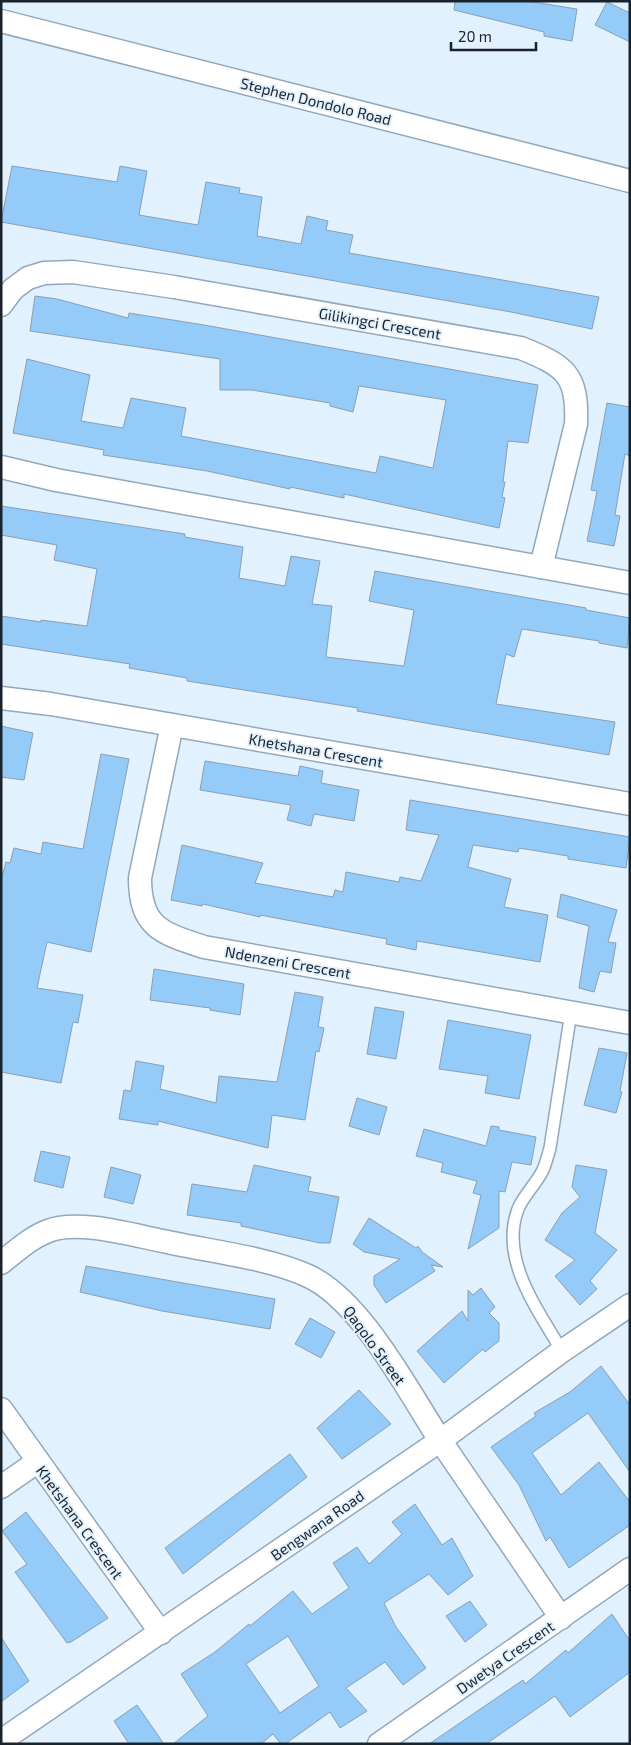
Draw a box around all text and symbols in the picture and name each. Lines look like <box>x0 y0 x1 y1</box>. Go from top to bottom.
scale bar <box>451 20 536 52</box>
text: 20 m <box>458 27 492 45</box>
street label: Stephen Dondolo Road <box>239 74 393 128</box>
street label: Gilikingci Crescent <box>317 303 443 343</box>
street label: Khetshana Crescent <box>247 729 385 771</box>
street label: Ndenzeni Crescent <box>224 942 352 982</box>
street label: Qaqolo Street <box>339 1302 410 1389</box>
street label: Khetshana Crescent <box>33 1462 127 1583</box>
street label: Bengwana Road <box>267 1486 367 1564</box>
street label: Dwetya Crescent <box>453 1616 558 1697</box>

